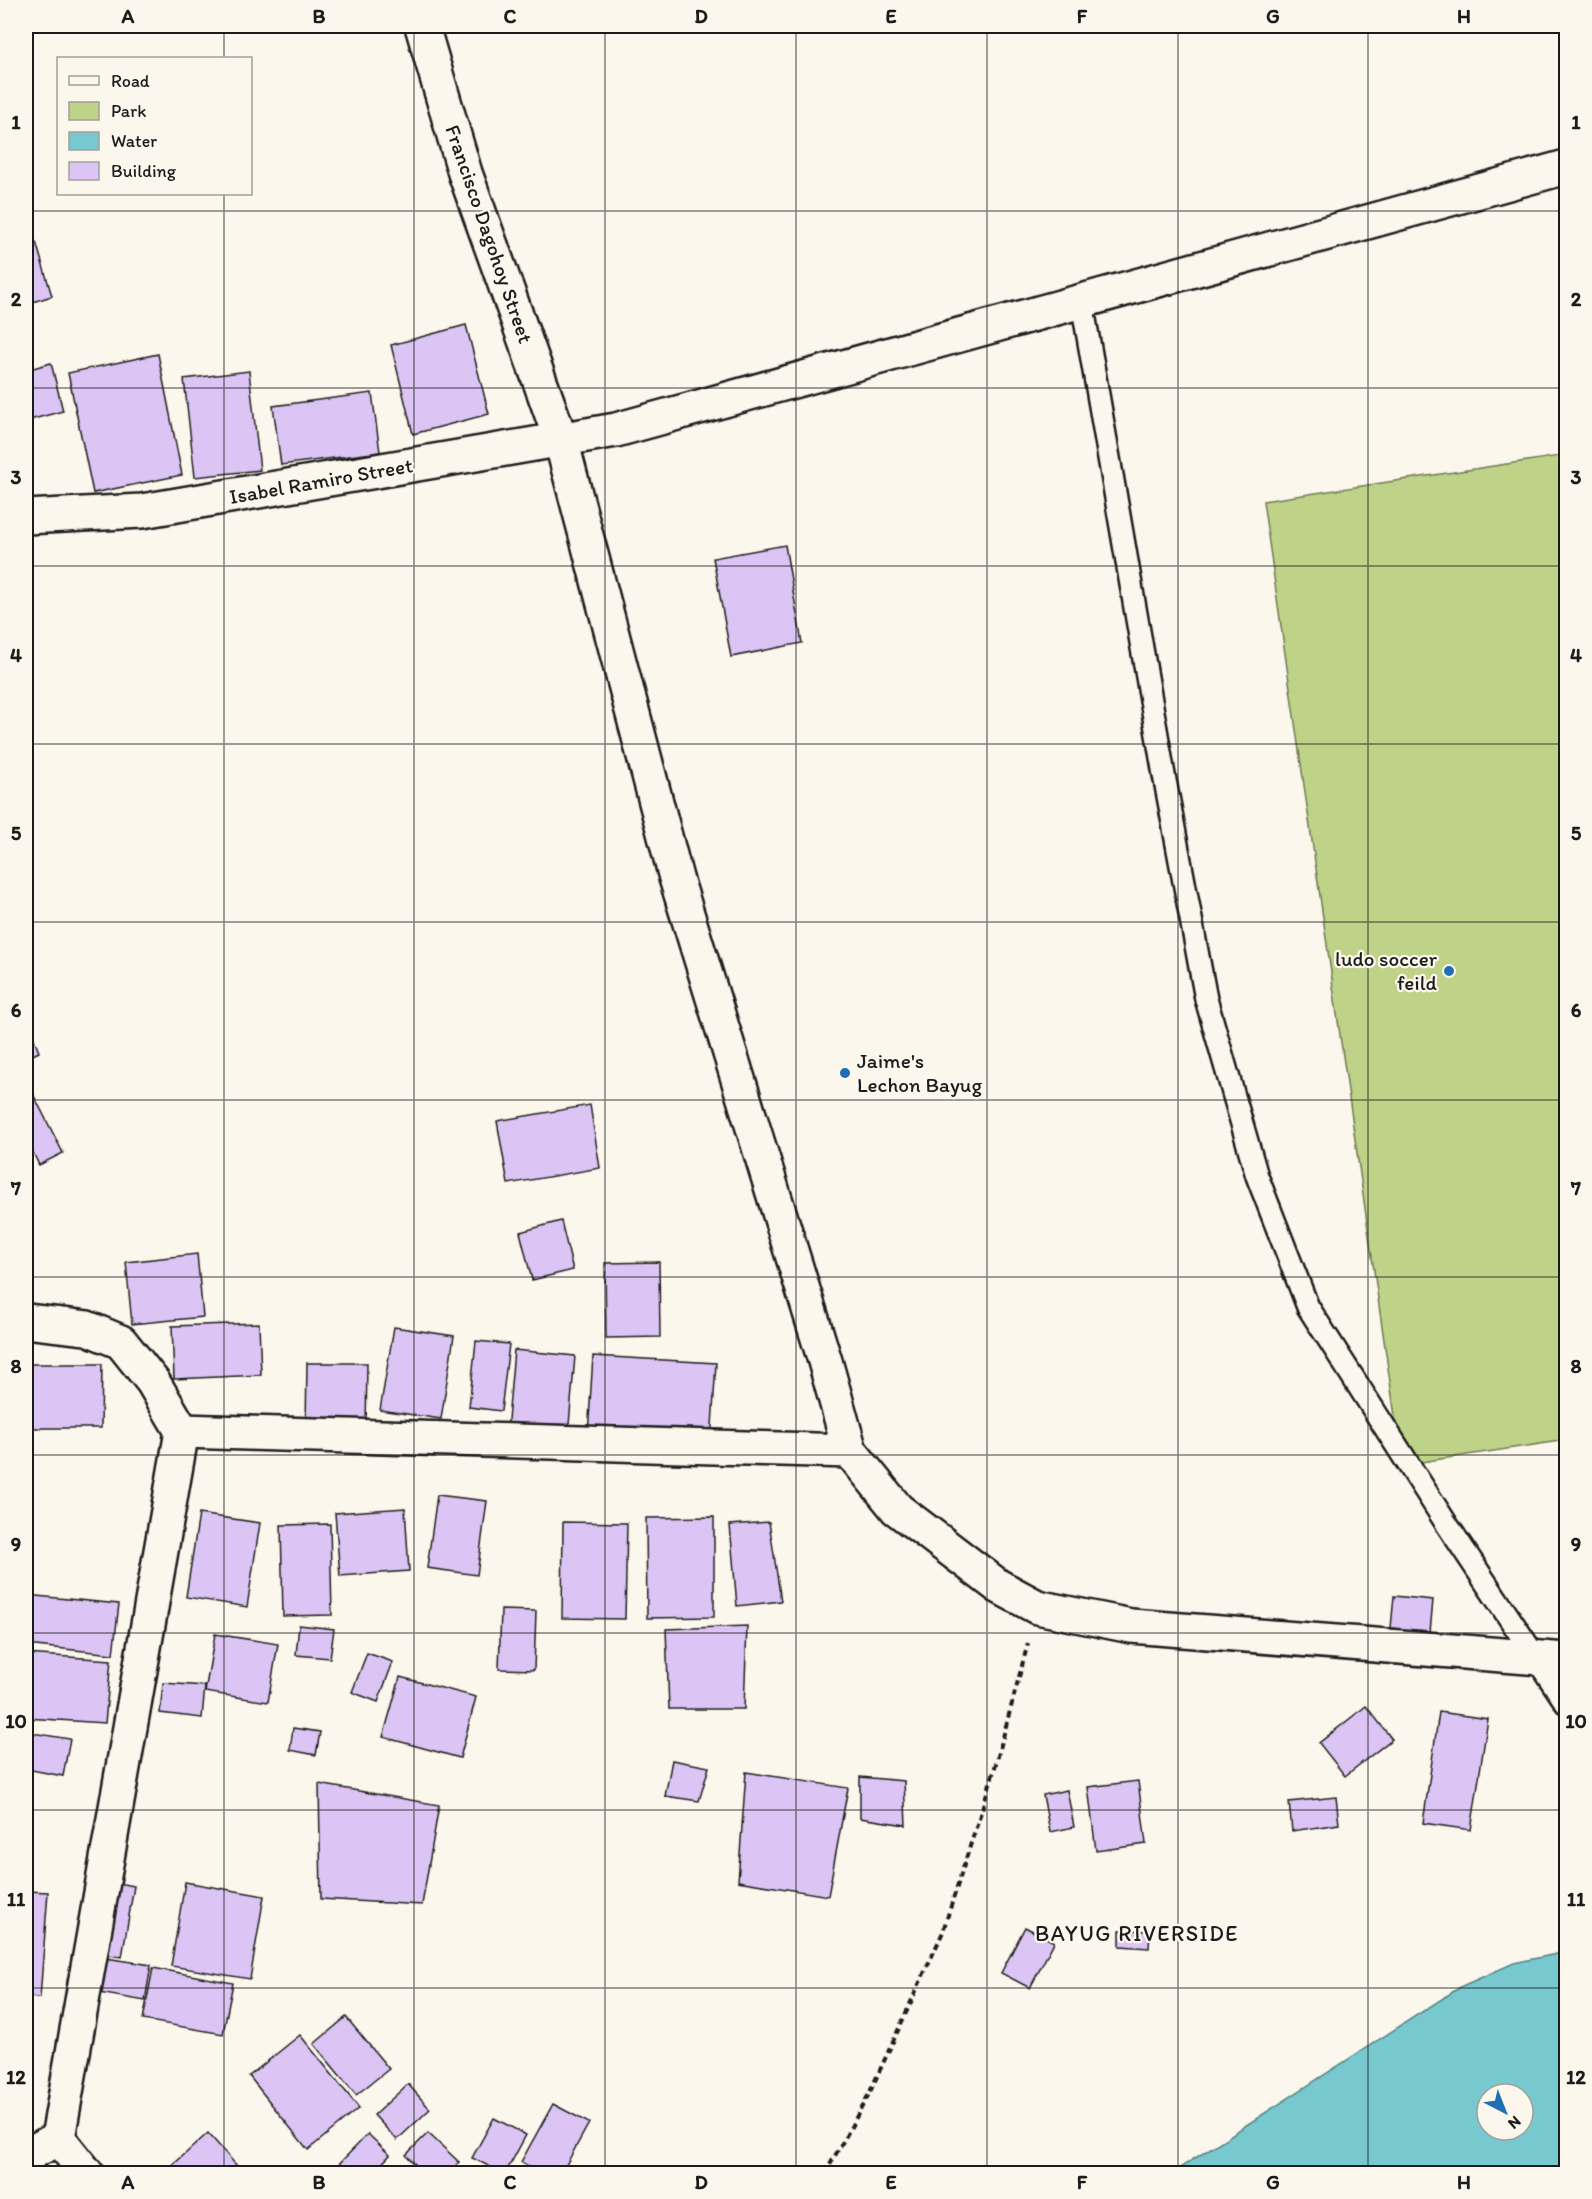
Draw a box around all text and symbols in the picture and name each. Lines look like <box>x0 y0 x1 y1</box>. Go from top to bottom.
text: A <box>121 4 135 28</box>
text: B <box>313 4 326 28</box>
text: C <box>504 4 517 28</box>
text: D <box>694 4 708 28</box>
text: E <box>885 4 897 28</box>
text: F <box>1077 4 1088 28</box>
text: G <box>1266 4 1280 28</box>
text: H <box>1457 4 1471 28</box>
legend <box>57 57 252 195</box>
text: Road <box>111 70 150 92</box>
text: Park <box>111 100 146 122</box>
text: 1 <box>11 110 21 134</box>
text: 1 <box>1571 110 1581 134</box>
street label: Francisco Dagohoy Street <box>440 121 539 346</box>
text: Water <box>111 130 157 152</box>
text: Building <box>111 160 177 182</box>
text: 2 <box>11 287 22 311</box>
text: 2 <box>1571 287 1582 311</box>
street label: Isabel Ramiro Street <box>227 452 415 509</box>
text: 3 <box>11 465 22 489</box>
text: 3 <box>1571 465 1582 489</box>
text: 4 <box>10 643 22 667</box>
text: 4 <box>1570 643 1582 667</box>
text: 5 <box>11 821 22 845</box>
text: 5 <box>1571 821 1582 845</box>
place label: ludo soccer feild <box>1335 946 1438 995</box>
marker: ludo soccer feild <box>1442 964 1456 978</box>
text: 6 <box>11 998 22 1022</box>
text: 6 <box>1571 998 1582 1022</box>
place label: Jaime's Lechon Bayug <box>857 1048 982 1097</box>
marker: Jaime's Lechon Bayug <box>838 1066 852 1080</box>
text: 7 <box>10 1176 21 1200</box>
text: 7 <box>1570 1176 1581 1200</box>
text: 8 <box>11 1354 22 1378</box>
text: 8 <box>1571 1354 1582 1378</box>
text: 9 <box>11 1532 21 1556</box>
text: 9 <box>1571 1532 1581 1556</box>
text: 10 <box>5 1709 27 1733</box>
text: 10 <box>1565 1709 1587 1733</box>
text: 11 <box>7 1887 26 1911</box>
text: 11 <box>1567 1887 1586 1911</box>
district label: BAYUG RIVERSIDE <box>1035 1920 1239 1947</box>
text: 12 <box>6 2065 26 2089</box>
text: 12 <box>1566 2065 1586 2089</box>
north arrow <box>1475 2082 1535 2142</box>
text: N <box>1504 2112 1525 2133</box>
text: A <box>121 2170 135 2194</box>
text: B <box>313 2170 326 2194</box>
text: C <box>504 2170 517 2194</box>
text: D <box>694 2170 708 2194</box>
text: E <box>885 2170 897 2194</box>
text: F <box>1077 2170 1088 2194</box>
text: G <box>1266 2170 1280 2194</box>
text: H <box>1457 2170 1471 2194</box>

